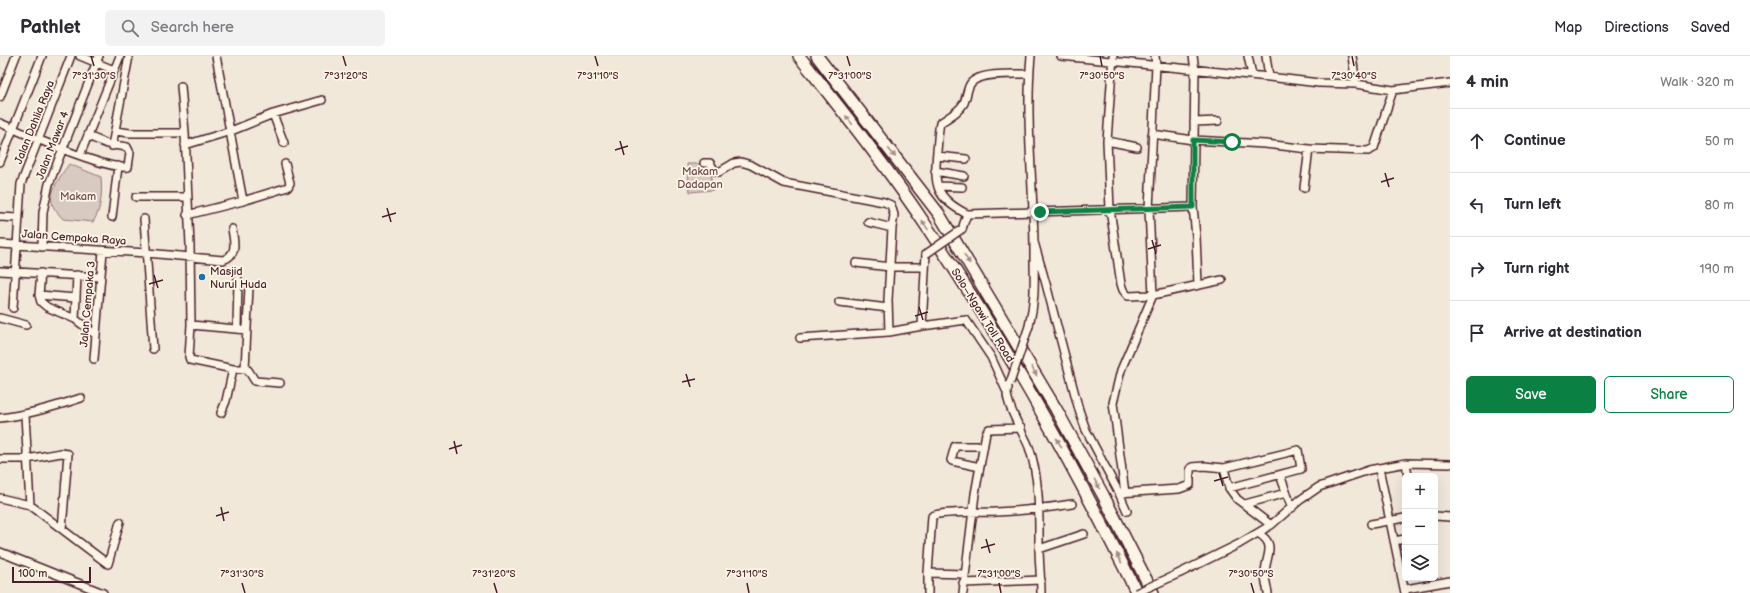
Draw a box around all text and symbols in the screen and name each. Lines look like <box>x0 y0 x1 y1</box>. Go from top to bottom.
search box <box>105 10 385 46</box>
text: Pathlet <box>20 16 81 39</box>
icon: search <box>119 17 141 39</box>
text: Search here <box>151 18 234 37</box>
text: Map <box>1554 19 1582 36</box>
text: Directions <box>1604 19 1669 36</box>
text: Saved <box>1691 19 1730 36</box>
text: 7°31'30"S <box>72 70 116 82</box>
text: 7°31'20"S <box>324 70 368 82</box>
text: 7°31'10"S <box>577 70 619 82</box>
text: 7°31'00"S <box>828 70 872 82</box>
text: 7°30'50"S <box>1079 70 1125 82</box>
text: 7°30'40"S <box>1331 70 1377 82</box>
text: 4 min <box>1466 72 1509 92</box>
text: Walk · 320 m <box>1660 74 1734 90</box>
street label: Jalan Dahlia Raya <box>12 79 57 166</box>
street label: Jalan Mawar 4 <box>33 109 72 181</box>
one-way arrow <box>845 114 853 125</box>
icon: ahead <box>1466 130 1488 152</box>
text: Continue <box>1504 131 1566 150</box>
route start <box>1223 133 1241 151</box>
text: 50 m <box>1705 133 1734 149</box>
one-way arrow <box>888 148 897 158</box>
park label: Makam Dadapan <box>677 165 723 191</box>
park label: Makam <box>60 190 96 203</box>
icon: left <box>1466 194 1488 216</box>
text: Turn left <box>1504 195 1561 214</box>
text: 80 m <box>1705 197 1734 213</box>
route end <box>1031 203 1049 221</box>
one-way arrow <box>922 219 929 231</box>
street label: Jalan Cempaka Raya <box>21 227 127 248</box>
one-way arrow <box>963 254 971 264</box>
icon: right <box>1466 258 1488 280</box>
text: Turn right <box>1504 259 1569 278</box>
street label: Jalan Cempaka 3 <box>77 260 98 348</box>
text: 190 m <box>1700 261 1734 277</box>
place label: Masjid Nurul Huda <box>210 265 267 291</box>
street label: Solo–Ngawi Toll Road <box>948 266 1017 365</box>
marker: Masjid Nurul Huda <box>197 272 207 282</box>
icon: arrive <box>1466 322 1488 344</box>
text: Arrive at destination <box>1504 323 1642 342</box>
one-way arrow <box>1031 365 1038 377</box>
button: Save <box>1466 376 1596 413</box>
button: Share <box>1604 376 1734 413</box>
one-way arrow <box>1055 437 1062 449</box>
map controls <box>1402 473 1438 581</box>
button: + <box>1402 473 1438 509</box>
one-way arrow <box>1094 478 1101 490</box>
button: − <box>1402 509 1438 545</box>
button: layers <box>1402 545 1438 581</box>
one-way arrow <box>1116 552 1122 564</box>
scale bar <box>12 565 91 584</box>
text: 100 m <box>18 567 47 580</box>
text: 7°31'30"S <box>220 568 264 580</box>
text: 7°31'20"S <box>472 568 516 580</box>
text: 7°31'10"S <box>726 568 768 580</box>
text: 7°31'00"S <box>977 568 1021 580</box>
text: 7°30'50"S <box>1228 568 1274 580</box>

